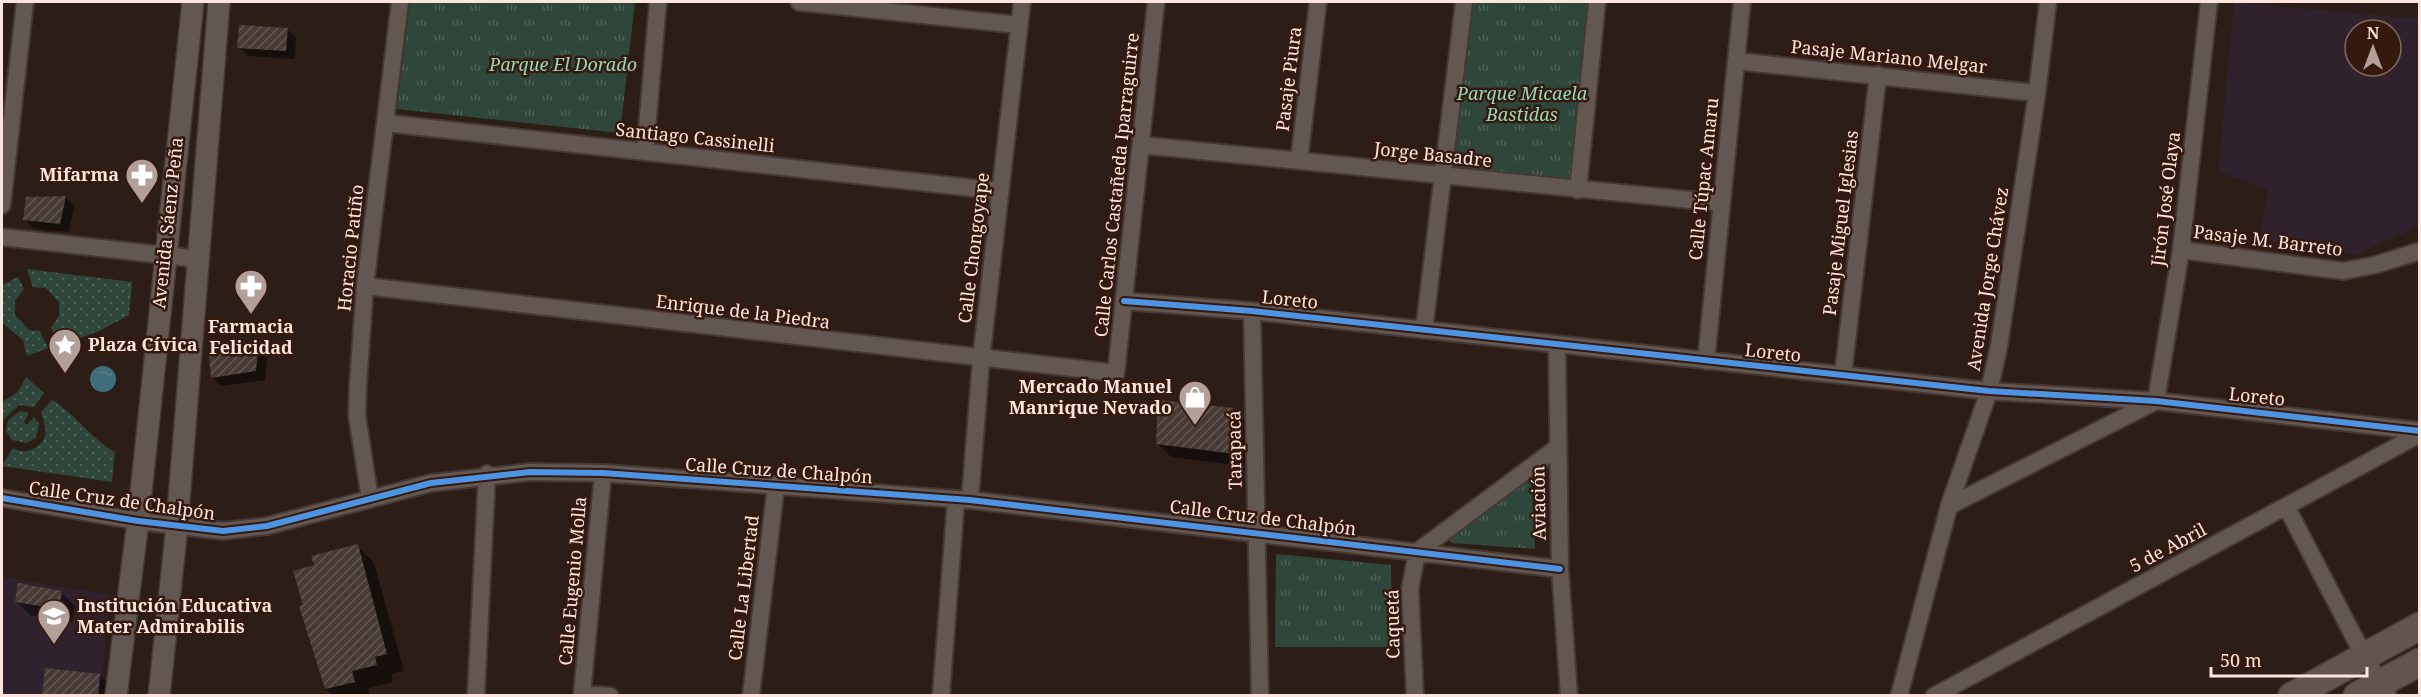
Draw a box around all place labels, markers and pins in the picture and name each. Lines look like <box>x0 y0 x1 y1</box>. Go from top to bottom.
pharmacy icon: Mifarma <box>124 157 160 204</box>
place label: Mifarma <box>39 162 119 186</box>
pharmacy icon: Farmacia Felicidad <box>233 268 269 315</box>
place label: Farmacia Felicidad <box>208 314 294 359</box>
place icon: Plaza Cívica <box>47 327 83 374</box>
place label: Plaza Cívica <box>88 332 198 356</box>
place label: Mercado Manuel Manrique Nevado <box>1009 374 1173 419</box>
shop icon: Mercado Manuel Manrique Nevado <box>1177 379 1213 426</box>
place label: Institución Educativa Mater Admirabilis <box>77 593 273 638</box>
school or university icon: Institución Educativa Mater Admirabilis <box>36 598 72 645</box>

